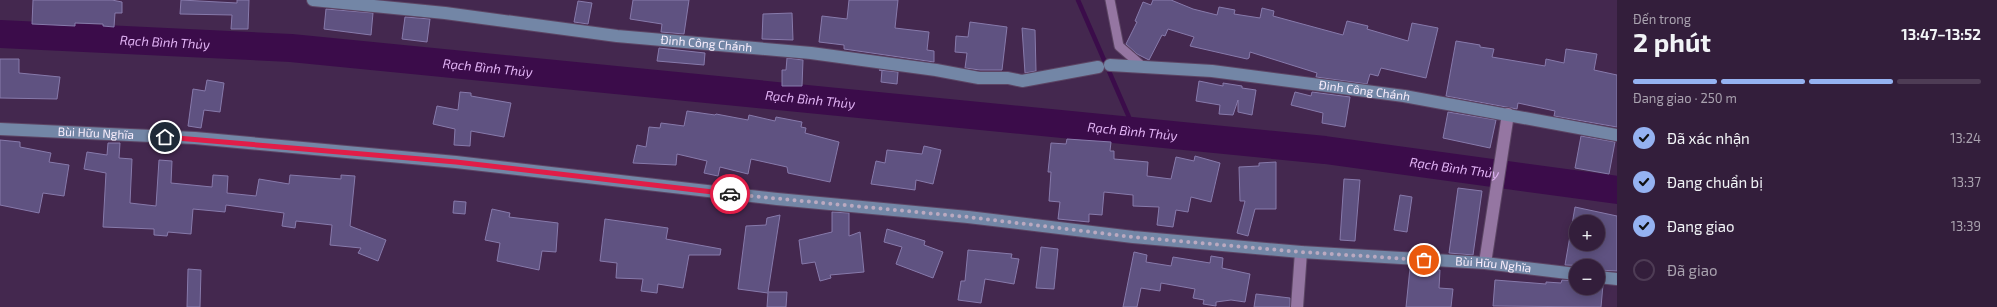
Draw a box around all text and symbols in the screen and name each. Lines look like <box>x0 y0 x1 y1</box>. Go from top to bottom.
text: Đến trong <box>1633 11 1691 27</box>
text: 13:47–13:52 <box>1901 25 1981 43</box>
text: 2 phút <box>1633 26 1711 57</box>
water label: Rạch Bình Thủy <box>119 32 210 52</box>
street label: Đinh Công Chánh <box>660 32 753 54</box>
water label: Rạch Bình Thủy <box>442 55 533 80</box>
street label: Đinh Công Chánh <box>1318 77 1412 103</box>
water label: Rạch Bình Thủy <box>764 87 856 112</box>
text: Đang giao · 250 m <box>1633 90 1737 106</box>
water label: Rạch Bình Thủy <box>1087 119 1178 143</box>
pin <box>148 120 182 154</box>
street label: Bùi Hữu Nghĩa <box>57 124 134 141</box>
icon: home <box>154 126 176 148</box>
icon: check <box>1633 127 1655 149</box>
text: Đã xác nhận <box>1667 129 1750 147</box>
text: 13:24 <box>1950 130 1981 146</box>
water label: Rạch Bình Thủy <box>1409 154 1500 182</box>
icon: check <box>1633 171 1655 193</box>
text: Đang chuẩn bị <box>1667 173 1763 191</box>
courier <box>710 174 750 214</box>
text: 13:37 <box>1952 174 1981 190</box>
icon: car <box>719 183 741 205</box>
map controls <box>1569 215 1605 295</box>
button: + <box>1569 215 1605 251</box>
icon: check <box>1633 215 1655 237</box>
text: Đang giao <box>1667 217 1735 235</box>
text: 13:39 <box>1951 218 1981 234</box>
pin <box>1407 243 1441 277</box>
icon: bag <box>1413 249 1435 271</box>
street label: Bùi Hữu Nghĩa <box>1455 253 1532 275</box>
button: − <box>1569 259 1605 295</box>
text: Đã giao <box>1667 261 1717 279</box>

